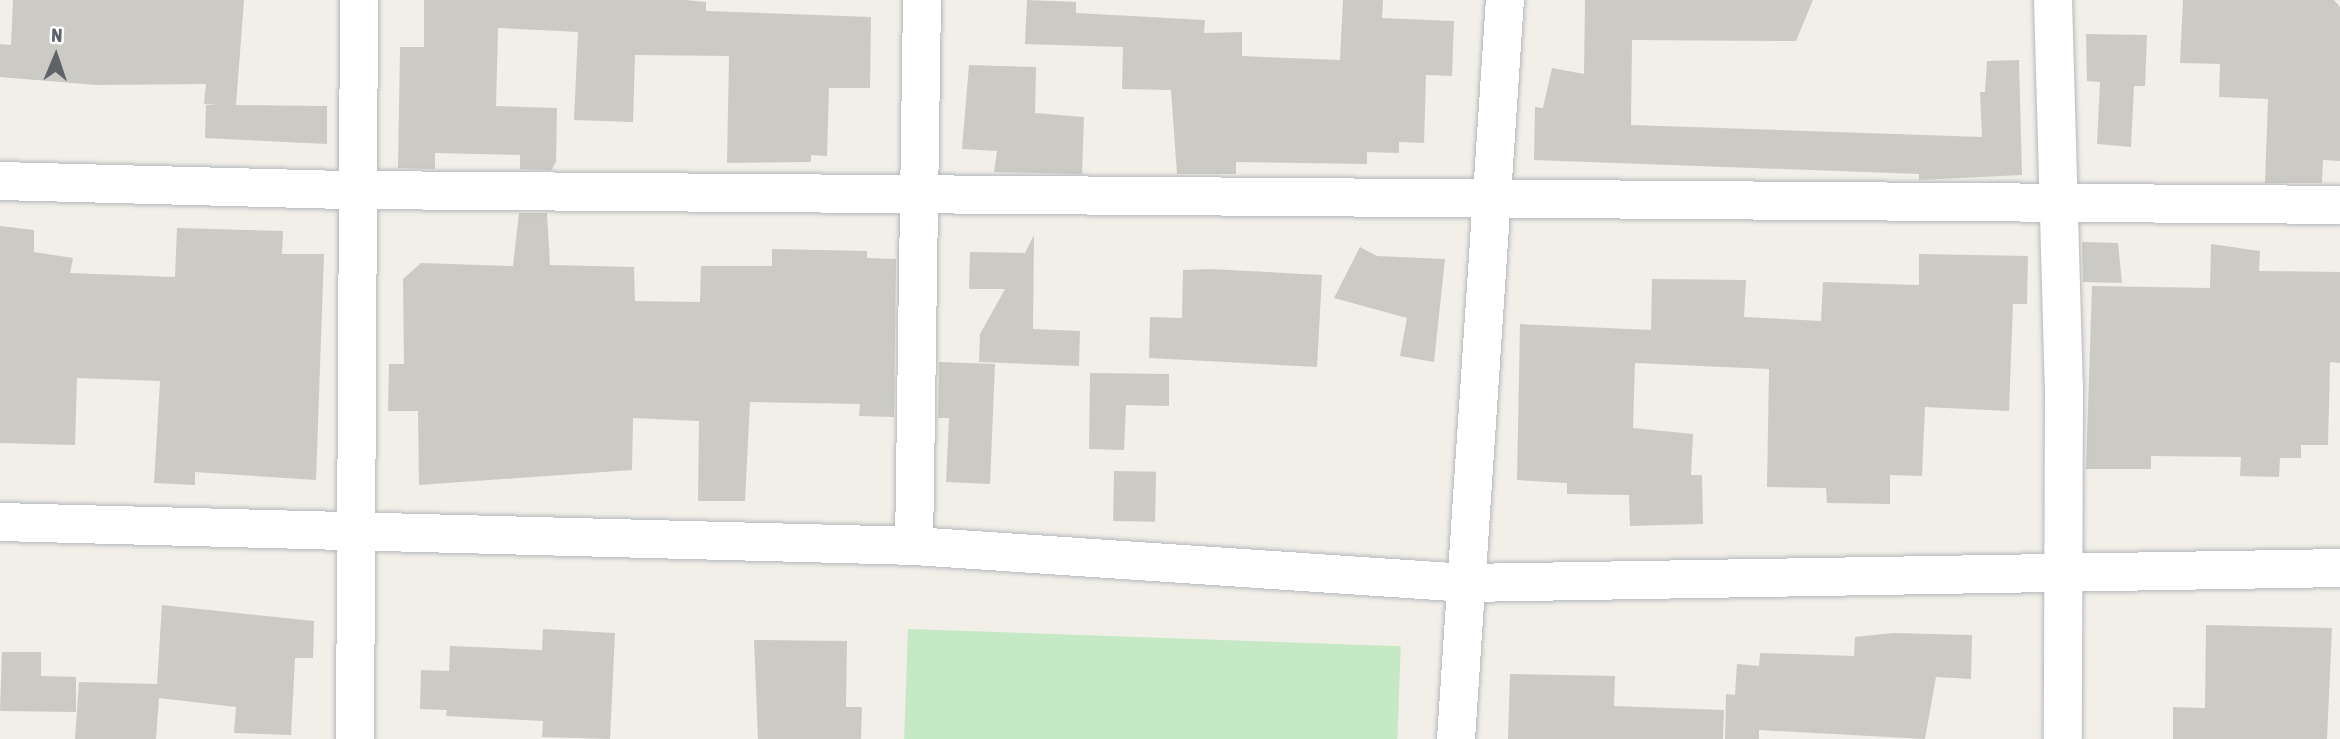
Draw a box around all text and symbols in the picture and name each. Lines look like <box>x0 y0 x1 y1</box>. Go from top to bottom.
north arrow <box>21 21 91 91</box>
text: N <box>51 24 63 46</box>

